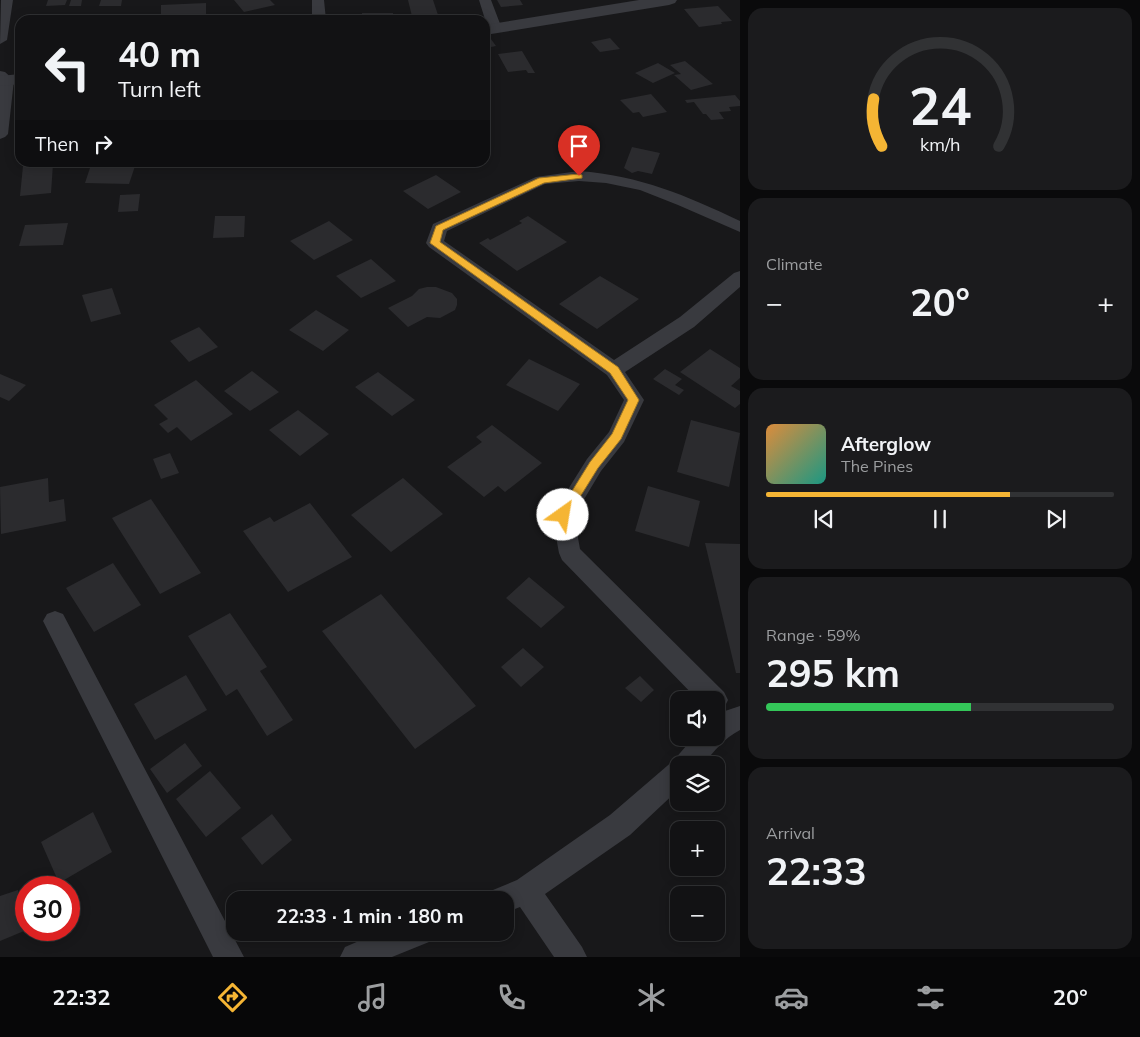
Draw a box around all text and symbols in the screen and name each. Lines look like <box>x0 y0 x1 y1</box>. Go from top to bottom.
text: 40 m <box>118 32 201 76</box>
icon: left <box>35 35 100 100</box>
text: 24 <box>909 73 971 138</box>
text: Turn left <box>118 75 201 103</box>
pin <box>558 125 600 176</box>
icon: right <box>89 130 117 158</box>
text: Then <box>35 132 79 156</box>
icon: arrive <box>565 132 593 160</box>
text: km/h <box>920 133 960 155</box>
text: Climate <box>766 254 822 274</box>
text: 20° <box>910 278 970 326</box>
text: − <box>766 285 783 320</box>
text: + <box>1097 285 1114 320</box>
text: Afterglow <box>841 432 931 456</box>
text: The Pines <box>841 456 913 476</box>
position arrow <box>536 488 588 540</box>
icon: previous <box>810 505 838 533</box>
icon: pause <box>926 505 954 533</box>
icon: next <box>1042 505 1070 533</box>
text: Range · 59% <box>766 625 861 645</box>
text: 295 km <box>766 649 900 697</box>
map controls <box>670 691 725 941</box>
button: sound <box>670 691 725 746</box>
button: layers <box>670 756 725 811</box>
button: + <box>670 821 725 876</box>
text: Arrival <box>766 823 815 843</box>
text: 22:33 <box>766 847 867 895</box>
speed limit sign: 30 <box>15 876 80 941</box>
button: − <box>670 886 725 941</box>
text: 22:33 · 1 min · 180 m <box>276 904 464 928</box>
icon: directions <box>215 980 250 1015</box>
icon: music <box>355 980 390 1015</box>
icon: phone <box>494 980 529 1015</box>
icon: climate <box>634 980 669 1015</box>
icon: car <box>774 980 809 1015</box>
icon: filters <box>913 980 948 1015</box>
text: 22:32 <box>52 983 111 1011</box>
text: 20° <box>1053 983 1088 1011</box>

